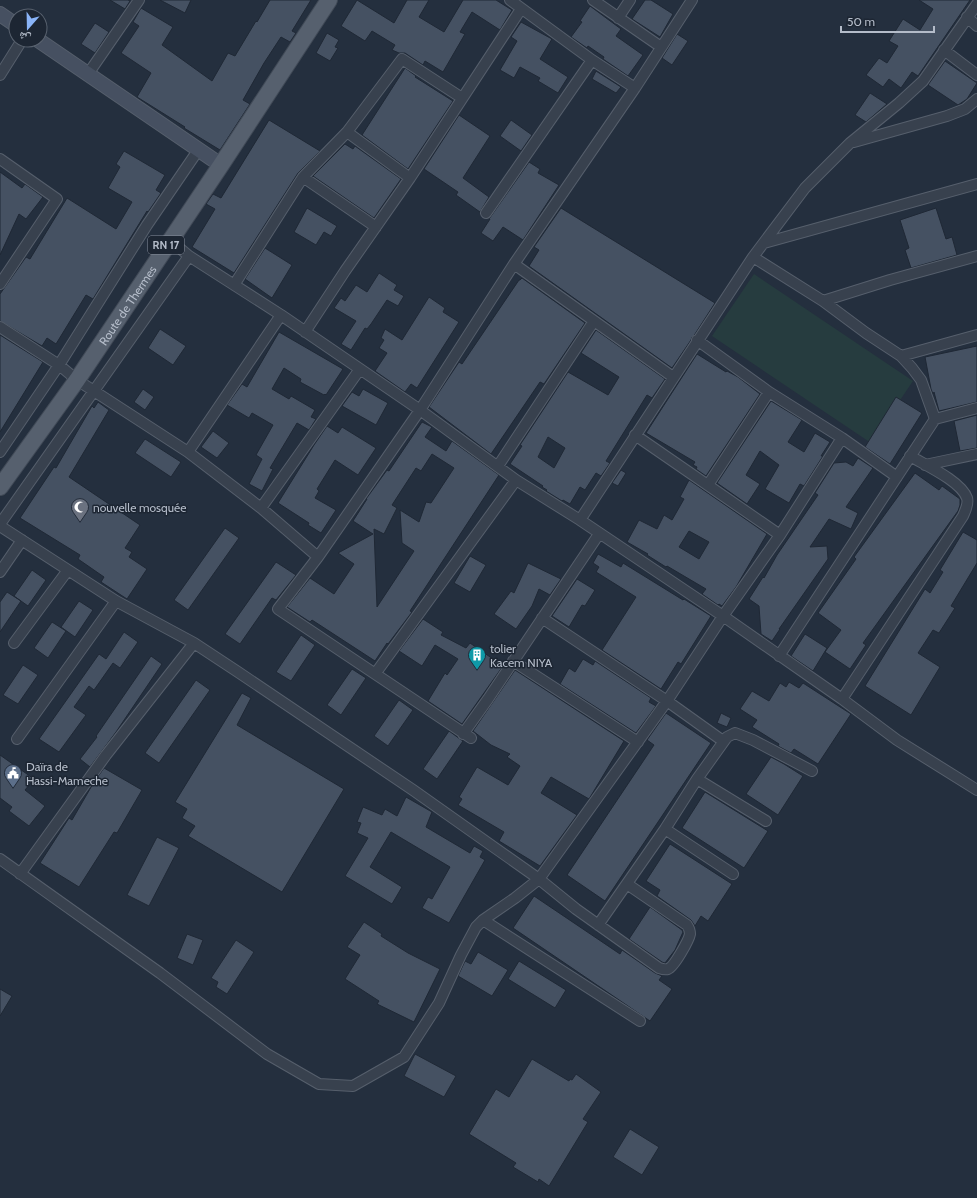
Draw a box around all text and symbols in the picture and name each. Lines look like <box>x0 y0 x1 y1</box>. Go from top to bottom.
north arrow <box>8 8 48 48</box>
scale bar <box>841 8 934 34</box>
text: 50 m <box>847 14 875 29</box>
text: ش <box>16 28 33 46</box>
road number: RN 17 <box>148 236 184 254</box>
street label: Route de Thermes <box>95 262 159 348</box>
mosque icon: nouvelle mosquée <box>70 497 90 522</box>
place label: nouvelle mosquée <box>93 500 186 515</box>
place label: tolier Kacem NIYA <box>490 641 553 670</box>
building icon: tolier Kacem NIYA <box>467 645 487 670</box>
place label: Daïra de Hassi-Mameche <box>26 759 108 788</box>
public building icon: Daïra de Hassi-Mameche <box>3 763 23 788</box>

